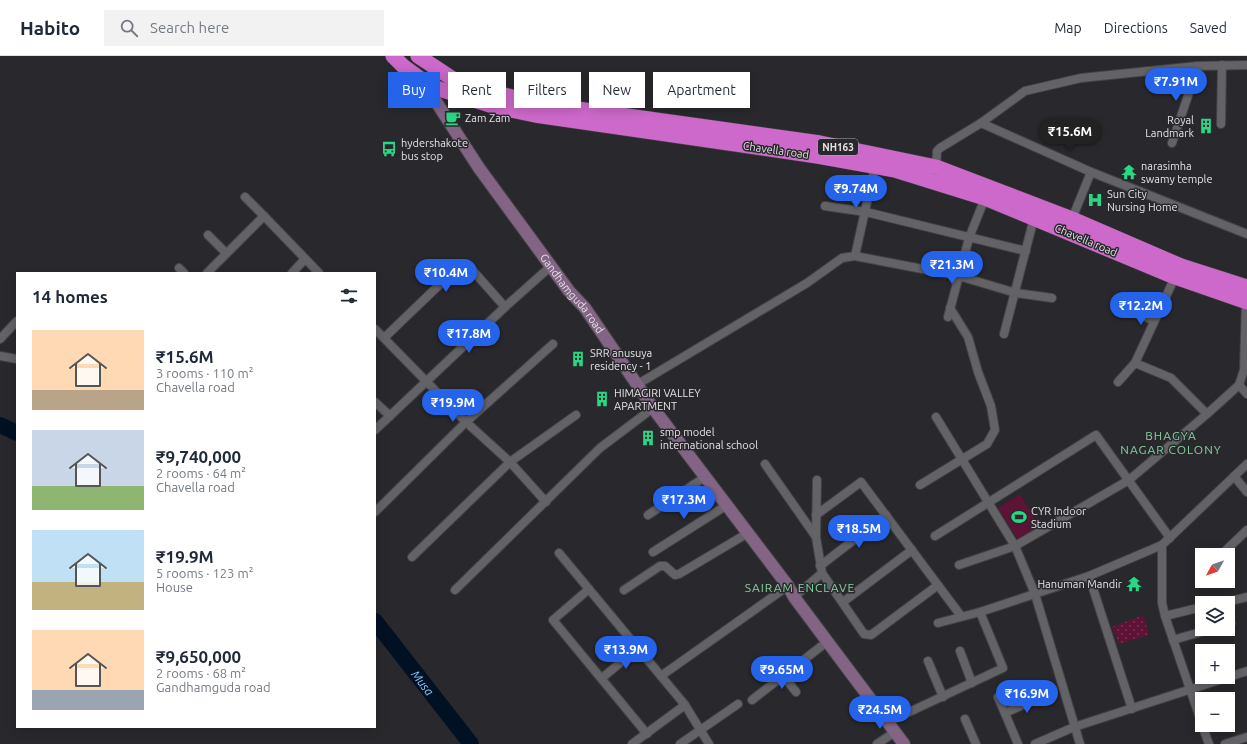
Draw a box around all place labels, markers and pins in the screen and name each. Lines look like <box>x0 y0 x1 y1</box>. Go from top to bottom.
pin: ₹7.91M <box>1143 68 1209 102</box>
cafe icon: Zam Zam <box>444 109 462 127</box>
place label: Zam Zam <box>465 112 510 124</box>
place label: Royal Landmark <box>1145 114 1194 139</box>
building icon: Royal Landmark <box>1197 117 1215 135</box>
pin: ₹15.6M <box>1037 118 1103 152</box>
place label: hydershakote bus stop <box>401 137 468 162</box>
bus stop icon: hydershakote bus stop <box>380 140 398 158</box>
place label: narasimha swamy temple <box>1141 160 1213 185</box>
temple icon: narasimha swamy temple <box>1120 163 1138 181</box>
pin: ₹9.74M <box>823 175 889 209</box>
place label: Sun City Nursing Home <box>1107 188 1178 213</box>
hospital icon: Sun City Nursing Home <box>1086 191 1104 209</box>
pin: ₹21.3M <box>919 251 985 285</box>
pin: ₹10.4M <box>413 259 479 293</box>
pin: ₹12.2M <box>1108 292 1174 326</box>
pin: ₹17.8M <box>436 320 502 354</box>
place label: SRR anusuya residency - 1 <box>590 347 652 372</box>
building icon: SRR anusuya residency - 1 <box>569 350 587 368</box>
place label: HIMAGIRI VALLEY APARTMENT <box>614 387 701 412</box>
pin: ₹19.9M <box>420 389 486 423</box>
building icon: HIMAGIRI VALLEY APARTMENT <box>593 390 611 408</box>
place label: smp model international school <box>660 426 758 451</box>
building icon: smp model international school <box>639 429 657 447</box>
pin: ₹17.3M <box>651 486 717 520</box>
place label: CYR Indoor Stadium <box>1031 505 1087 530</box>
sports icon: CYR Indoor Stadium <box>1010 508 1028 526</box>
pin: ₹18.5M <box>826 515 892 549</box>
temple icon: Hanuman Mandir <box>1125 575 1143 593</box>
place label: Hanuman Mandir <box>1037 578 1123 590</box>
pin: ₹13.9M <box>593 636 659 670</box>
pin: ₹9.65M <box>749 656 815 690</box>
pin: ₹16.9M <box>994 680 1060 714</box>
pin: ₹24.5M <box>847 696 913 730</box>

